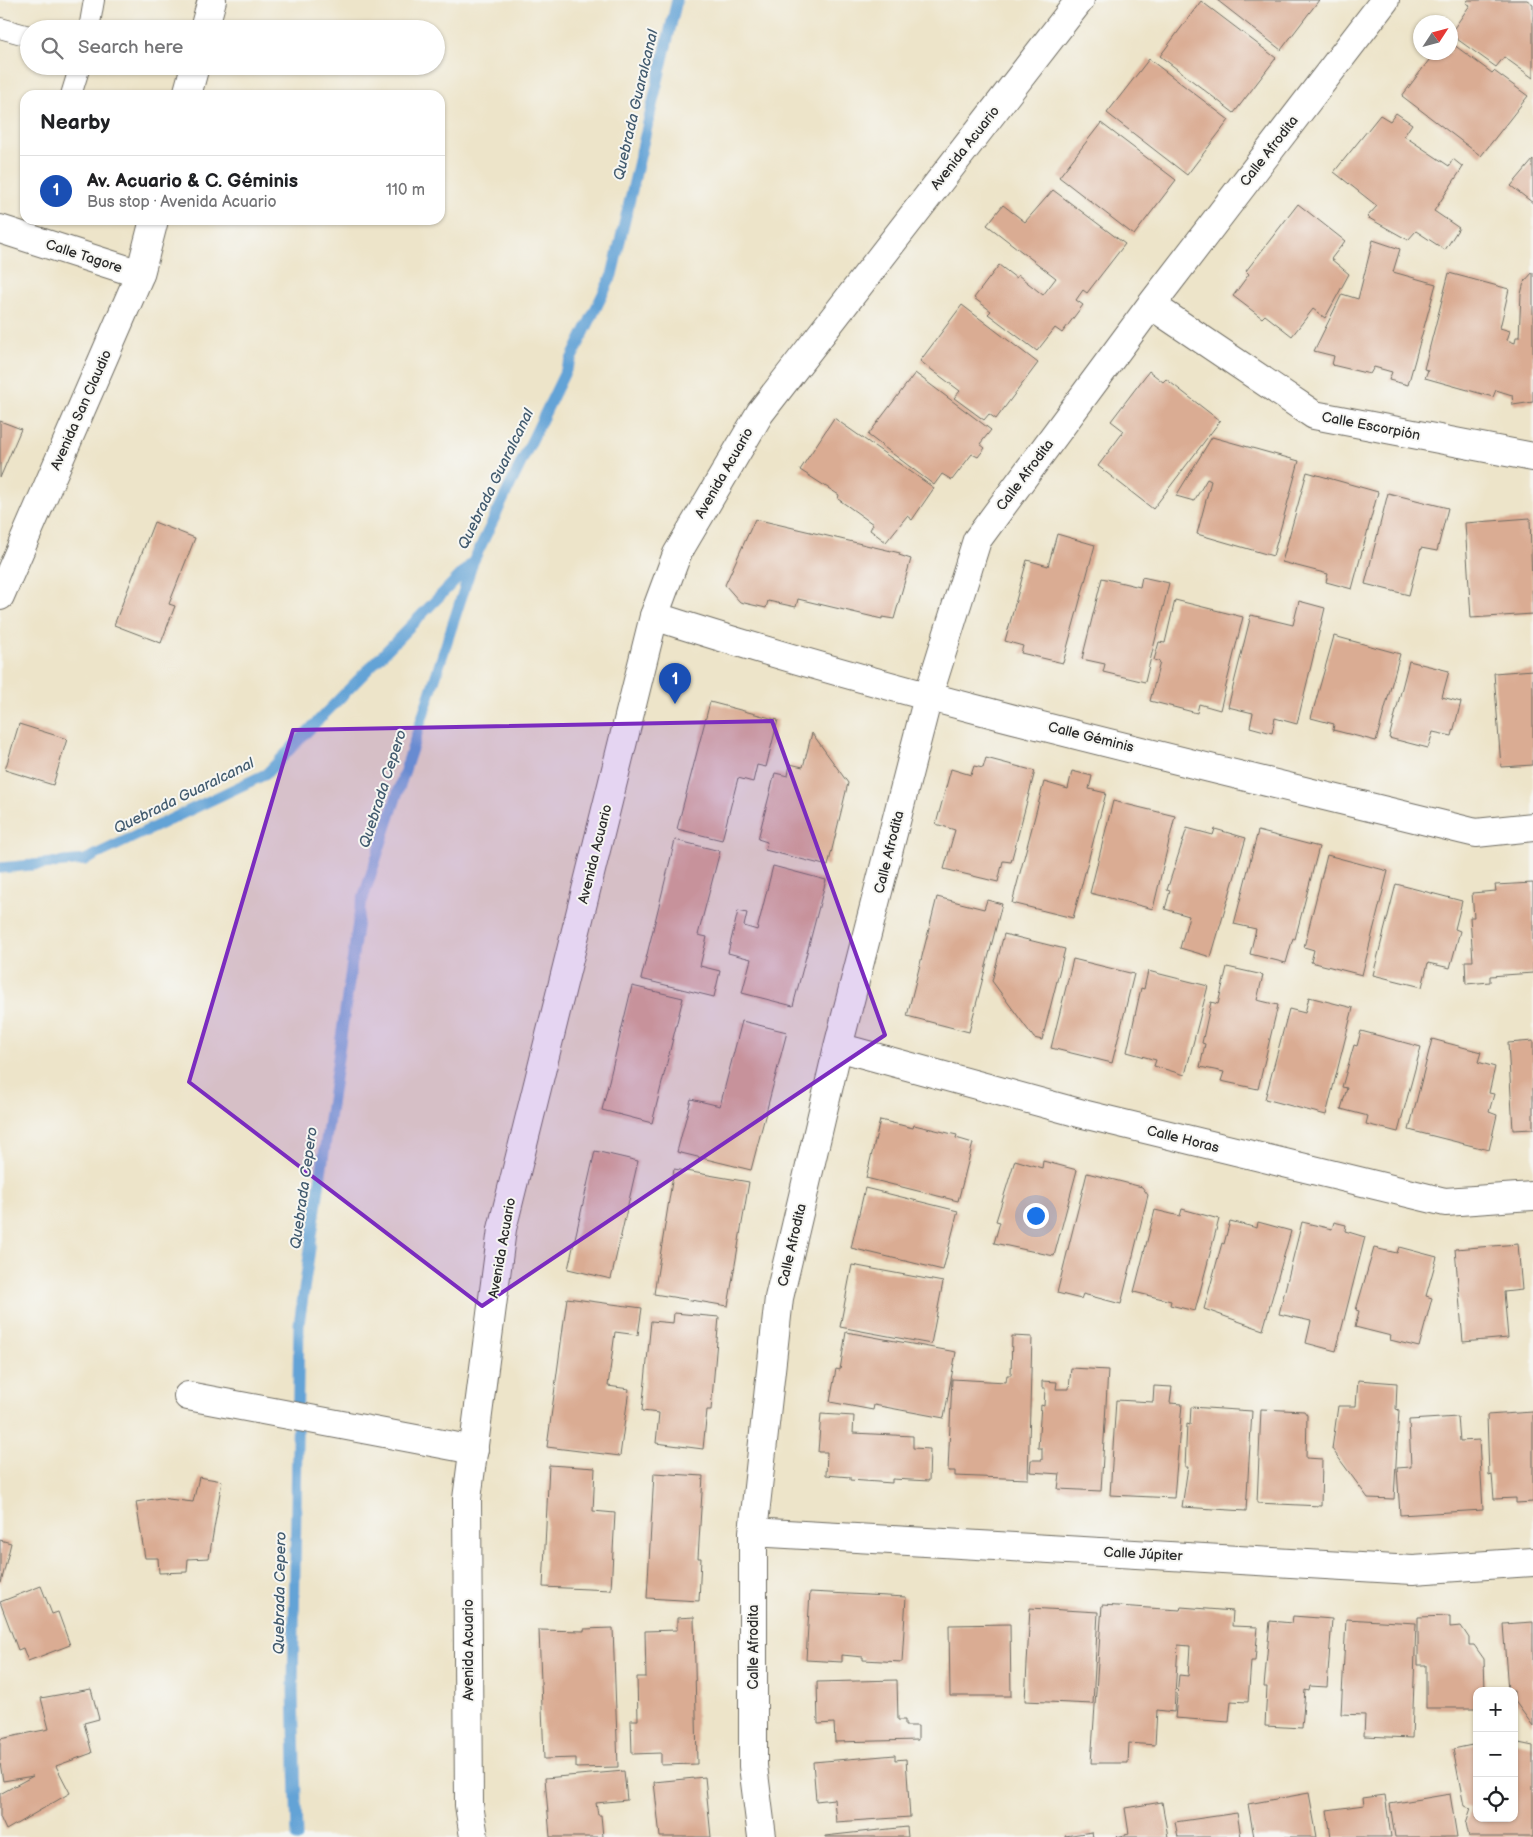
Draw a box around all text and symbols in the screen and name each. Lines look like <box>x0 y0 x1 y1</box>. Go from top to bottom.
north arrow <box>1413 15 1458 60</box>
search box <box>20 20 445 75</box>
water label: Quebrada Guaralcanal <box>609 27 663 182</box>
icon: search <box>38 34 66 62</box>
text: Search here <box>78 36 183 59</box>
street label: Avenida Acuario <box>927 103 1003 193</box>
text: Nearby <box>40 110 110 135</box>
street label: Calle Afrodita <box>1236 112 1302 190</box>
text: Av. Acuario & C. Géminis <box>87 170 298 193</box>
text: 1 <box>53 181 59 200</box>
text: 110 m <box>386 181 425 200</box>
text: Bus stop · Avenida Acuario <box>87 193 276 212</box>
street label: Calle Tagore <box>43 236 125 276</box>
street label: Avenida San Claudio <box>47 347 115 473</box>
water label: Quebrada Guaralcanal <box>454 405 539 552</box>
street label: Calle Escorpión <box>1320 408 1422 444</box>
street label: Avenida Acuario <box>691 425 757 521</box>
street label: Calle Afrodita <box>993 436 1057 514</box>
pin: 1 <box>659 663 691 704</box>
street label: Calle Géminis <box>1046 718 1136 756</box>
water label: Quebrada Cepero <box>355 727 411 850</box>
water label: Quebrada Guaralcanal <box>111 753 258 838</box>
street label: Avenida Acuario <box>574 803 616 905</box>
street label: Calle Afrodita <box>870 809 908 895</box>
street label: Calle Horas <box>1145 1122 1221 1156</box>
water label: Quebrada Cepero <box>286 1126 322 1250</box>
street label: Avenida Acuario <box>485 1196 519 1300</box>
street label: Calle Afrodita <box>774 1202 810 1288</box>
your location <box>1023 1203 1049 1229</box>
water label: Quebrada Cepero <box>269 1531 291 1655</box>
street label: Calle Júpiter <box>1103 1543 1184 1565</box>
street label: Avenida Acuario <box>460 1599 477 1701</box>
street label: Calle Afrodita <box>745 1605 762 1689</box>
map controls <box>1473 1687 1518 1822</box>
button: + <box>1473 1687 1518 1732</box>
button: − <box>1473 1732 1518 1777</box>
button: locate <box>1473 1777 1518 1822</box>

